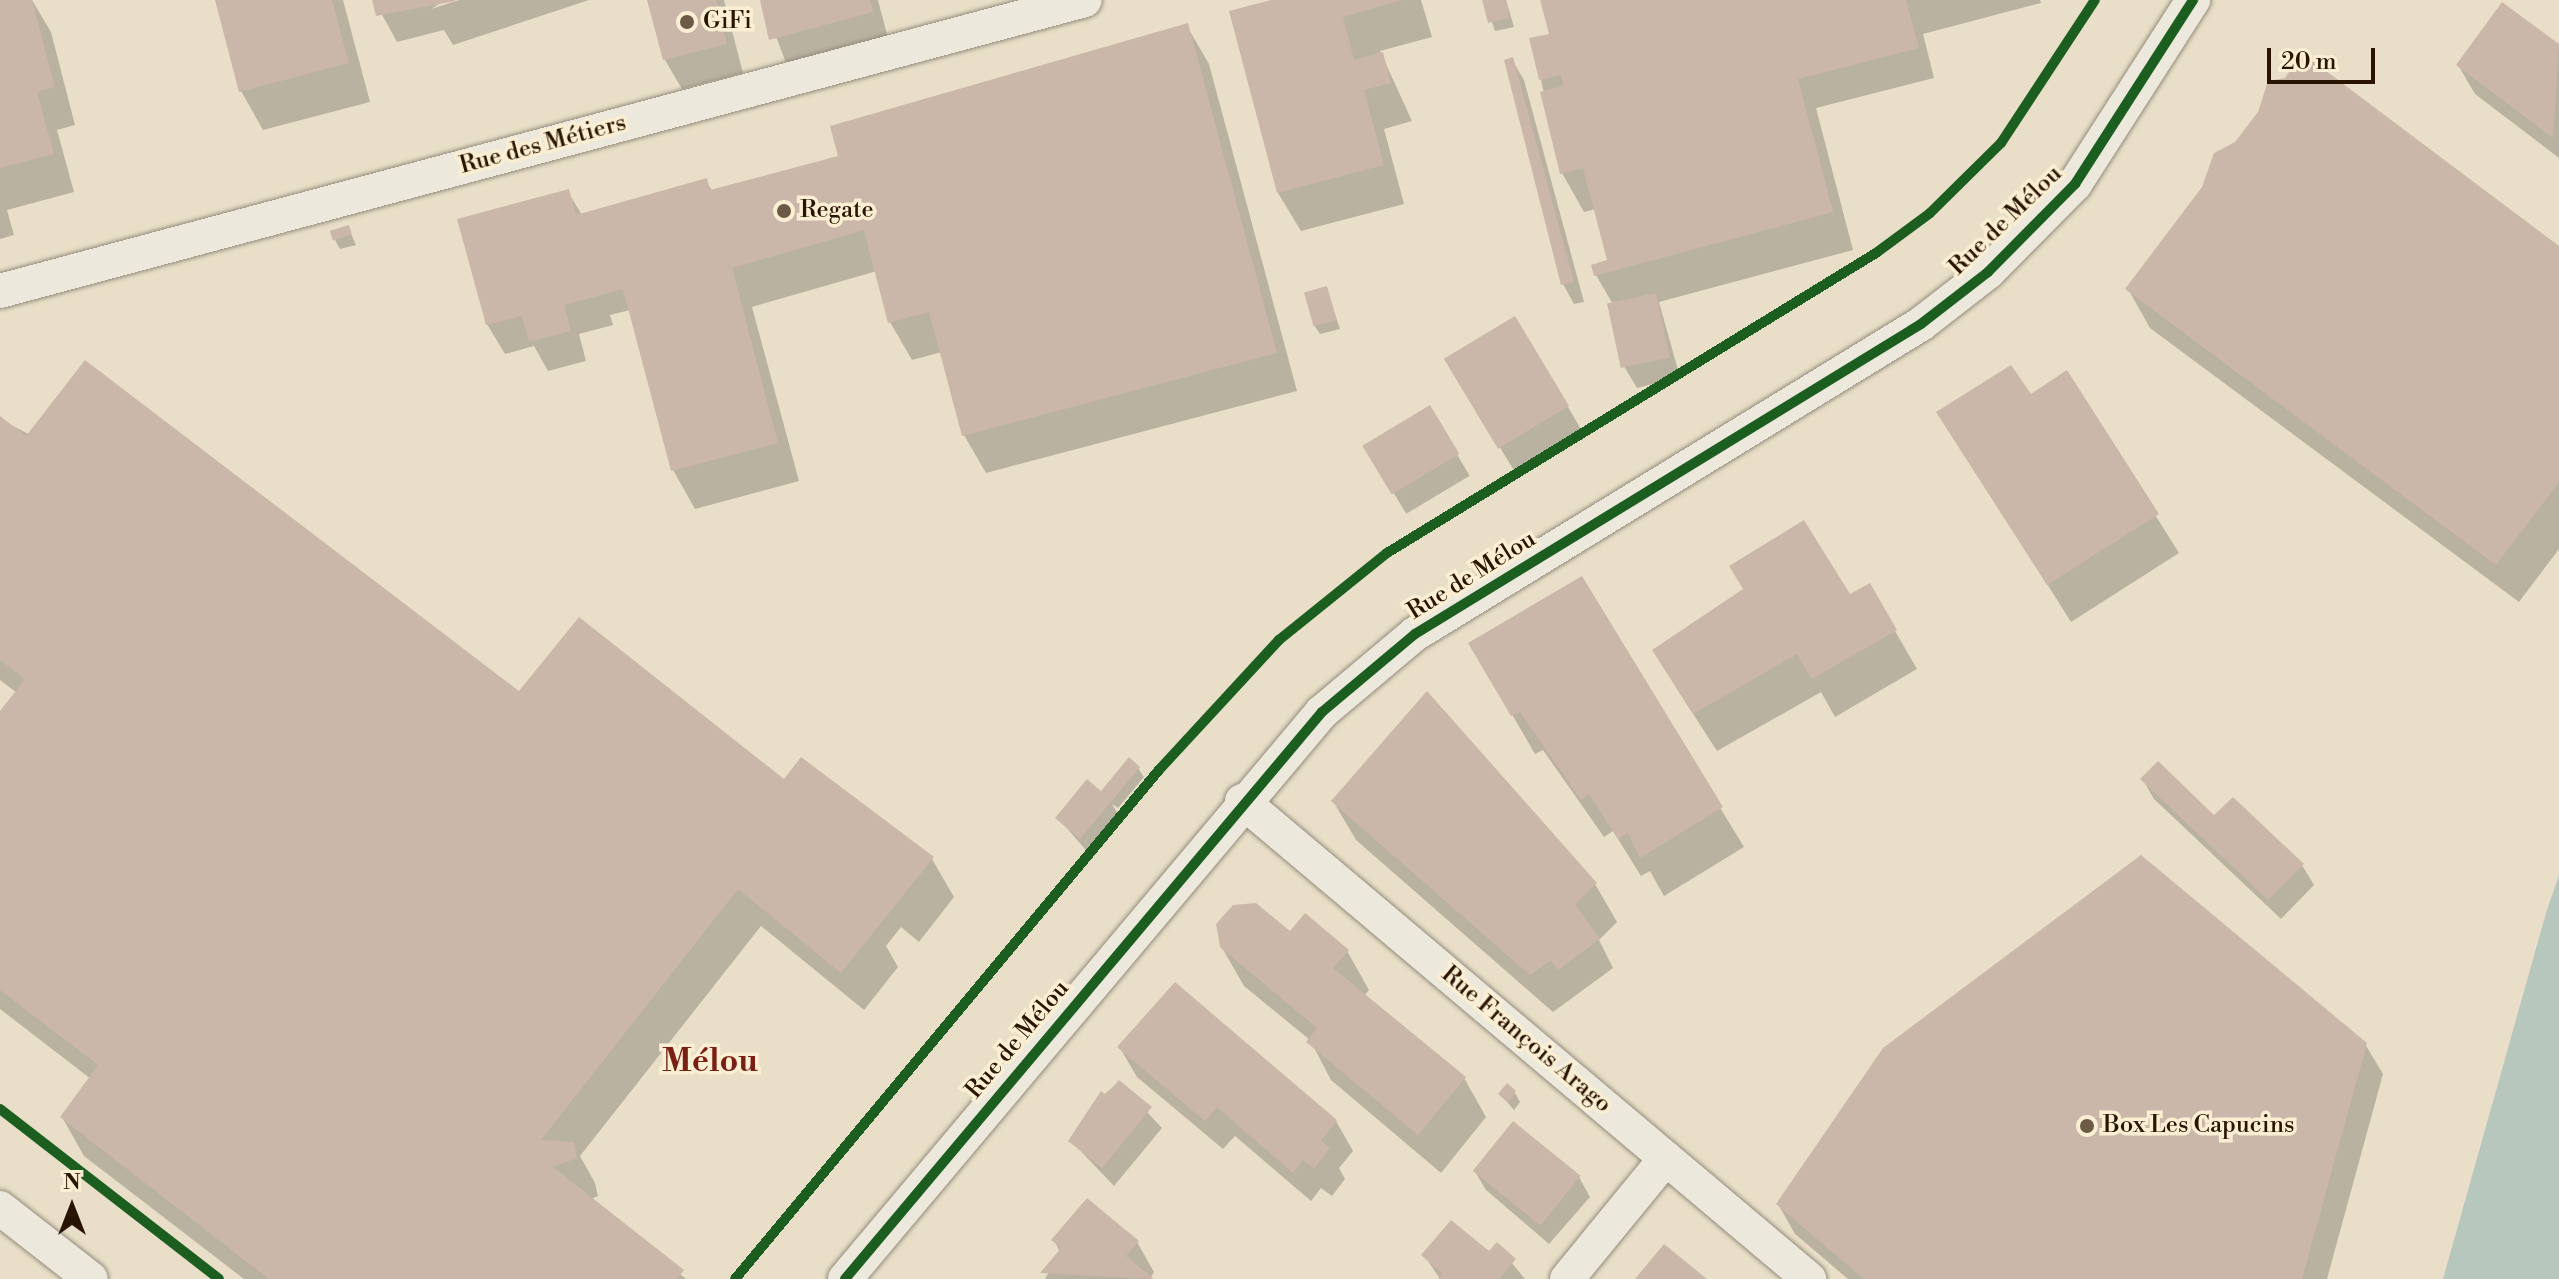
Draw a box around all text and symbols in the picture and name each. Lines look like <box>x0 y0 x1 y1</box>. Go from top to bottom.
place label: GiFi <box>703 8 752 36</box>
marker: GiFi <box>678 13 696 31</box>
scale bar <box>2271 32 2379 82</box>
text: 20 m <box>2281 47 2337 77</box>
street label: Rue des Métiers <box>457 109 629 181</box>
street label: Rue de Mélou <box>1944 160 2068 282</box>
place label: Regate <box>800 197 874 225</box>
marker: Regate <box>775 202 793 220</box>
street label: Rue de Mélou <box>1403 525 1541 627</box>
street label: Rue François Arago <box>1435 960 1617 1120</box>
street label: Rue de Mélou <box>960 975 1076 1105</box>
district label: Mélou <box>662 1042 758 1080</box>
place label: Box Les Capucins <box>2103 1112 2294 1140</box>
marker: Box Les Capucins <box>2078 1117 2096 1135</box>
north arrow <box>32 1167 112 1247</box>
text: N <box>63 1169 81 1196</box>

